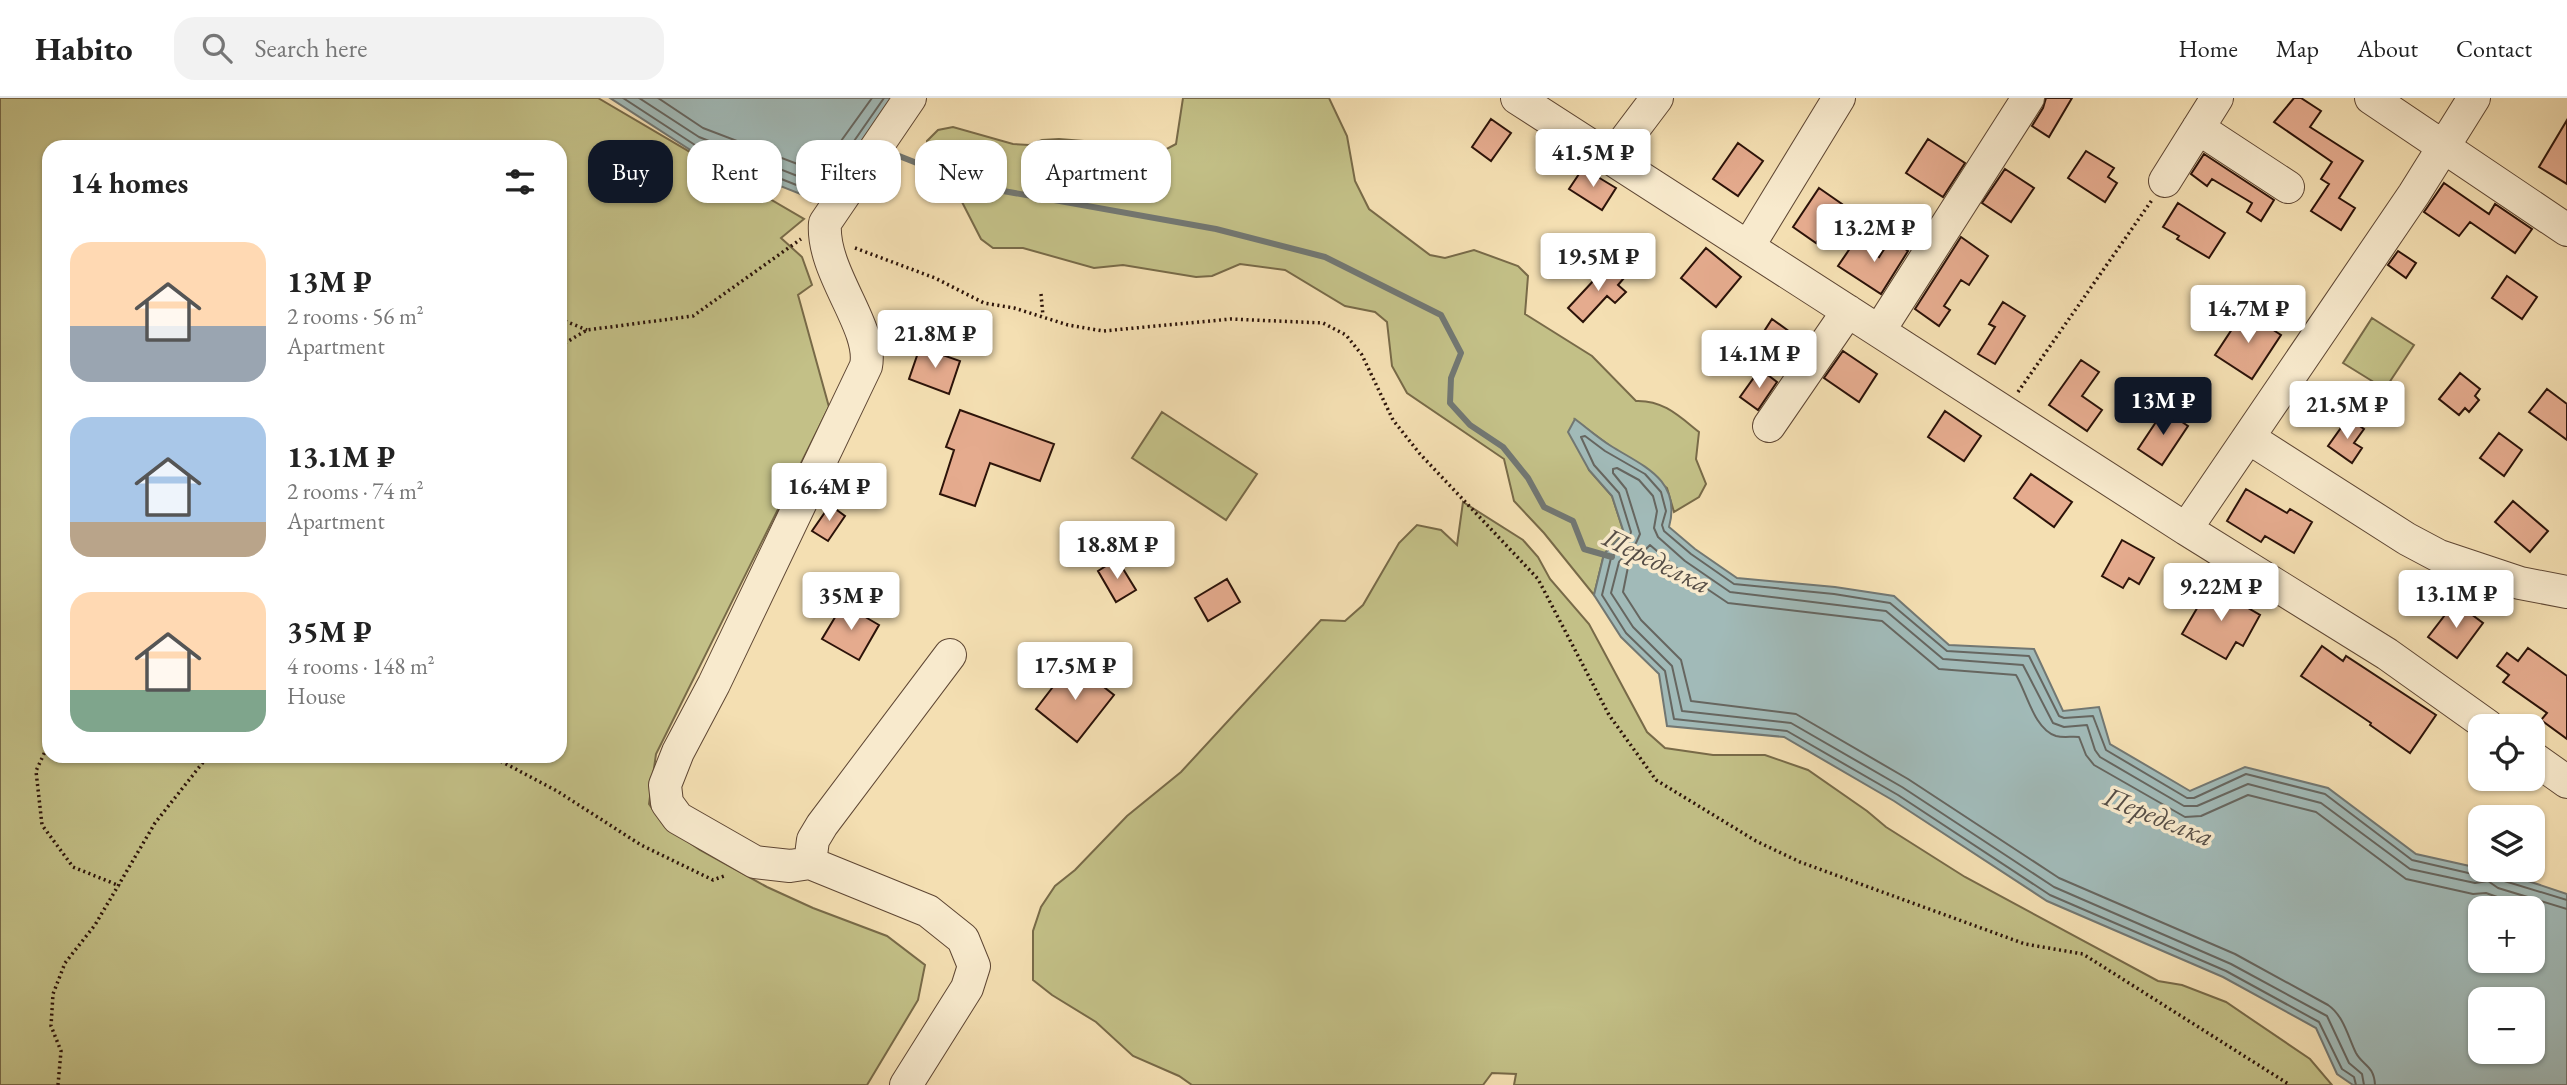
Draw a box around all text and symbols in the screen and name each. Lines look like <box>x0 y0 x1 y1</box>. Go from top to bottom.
search box <box>174 17 664 80</box>
text: Habito <box>35 27 132 70</box>
icon: search <box>198 29 236 67</box>
text: Search here <box>254 31 367 65</box>
text: Home <box>2178 33 2238 64</box>
text: Map <box>2276 33 2319 64</box>
text: About <box>2357 33 2418 64</box>
text: Contact <box>2456 33 2532 64</box>
pin: 41.5M ₽ <box>1528 130 1658 189</box>
text: 41.5M ₽ <box>1552 137 1634 167</box>
chip: Buy <box>588 140 673 203</box>
chip: Rent <box>687 140 782 203</box>
chip: Filters <box>796 140 901 203</box>
chip: New <box>915 140 1007 203</box>
chip: Apartment <box>1021 140 1171 203</box>
text: 14 homes <box>70 163 188 202</box>
icon: filters <box>501 163 539 201</box>
pin: 13.2M ₽ <box>1809 204 1939 264</box>
text: 13.2M ₽ <box>1833 212 1915 242</box>
pin: 19.5M ₽ <box>1533 234 1663 293</box>
text: 19.5M ₽ <box>1557 241 1639 271</box>
text: 13M ₽ <box>287 262 372 301</box>
icon: home <box>126 270 210 354</box>
pin: 14.7M ₽ <box>2183 286 2313 345</box>
text: 14.7M ₽ <box>2207 293 2289 323</box>
text: 2 rooms · 56 m² <box>287 301 424 331</box>
pin: 21.8M ₽ <box>870 310 1000 370</box>
text: 21.8M ₽ <box>894 318 976 348</box>
pin: 14.1M ₽ <box>1694 330 1824 390</box>
text: Apartment <box>287 331 385 361</box>
text: 14.1M ₽ <box>1718 338 1800 368</box>
pin: 13M ₽ <box>2114 378 2212 437</box>
pin: 21.5M ₽ <box>2282 382 2412 441</box>
text: 13M ₽ <box>2130 385 2196 415</box>
text: 21.5M ₽ <box>2306 389 2388 419</box>
text: 13.1M ₽ <box>287 437 395 476</box>
icon: home <box>126 445 210 529</box>
pin: 16.4M ₽ <box>764 464 894 523</box>
text: 16.4M ₽ <box>788 471 870 501</box>
text: 2 rooms · 74 m² <box>287 476 424 506</box>
text: Apartment <box>287 506 385 536</box>
water label: Переделка <box>1597 518 1717 601</box>
pin: 18.8M ₽ <box>1052 522 1182 581</box>
text: 18.8M ₽ <box>1076 529 1158 559</box>
pin: 9.22M ₽ <box>2156 564 2286 623</box>
pin: 13.1M ₽ <box>2391 570 2521 630</box>
text: 9.22M ₽ <box>2180 571 2262 601</box>
pin: 35M ₽ <box>802 573 900 632</box>
text: 13.1M ₽ <box>2415 578 2497 608</box>
text: 35M ₽ <box>818 580 884 610</box>
text: 35M ₽ <box>287 612 372 651</box>
icon: home <box>126 620 210 704</box>
pin: 17.5M ₽ <box>1010 642 1140 702</box>
text: 17.5M ₽ <box>1034 650 1116 680</box>
text: 4 rooms · 148 m² <box>287 651 435 681</box>
text: House <box>287 681 346 711</box>
map controls <box>2468 714 2545 1064</box>
button: locate <box>2468 714 2545 791</box>
water label: Переделка <box>2098 777 2219 854</box>
button: layers <box>2468 805 2545 882</box>
button: + <box>2468 896 2545 973</box>
button: − <box>2468 987 2545 1064</box>

